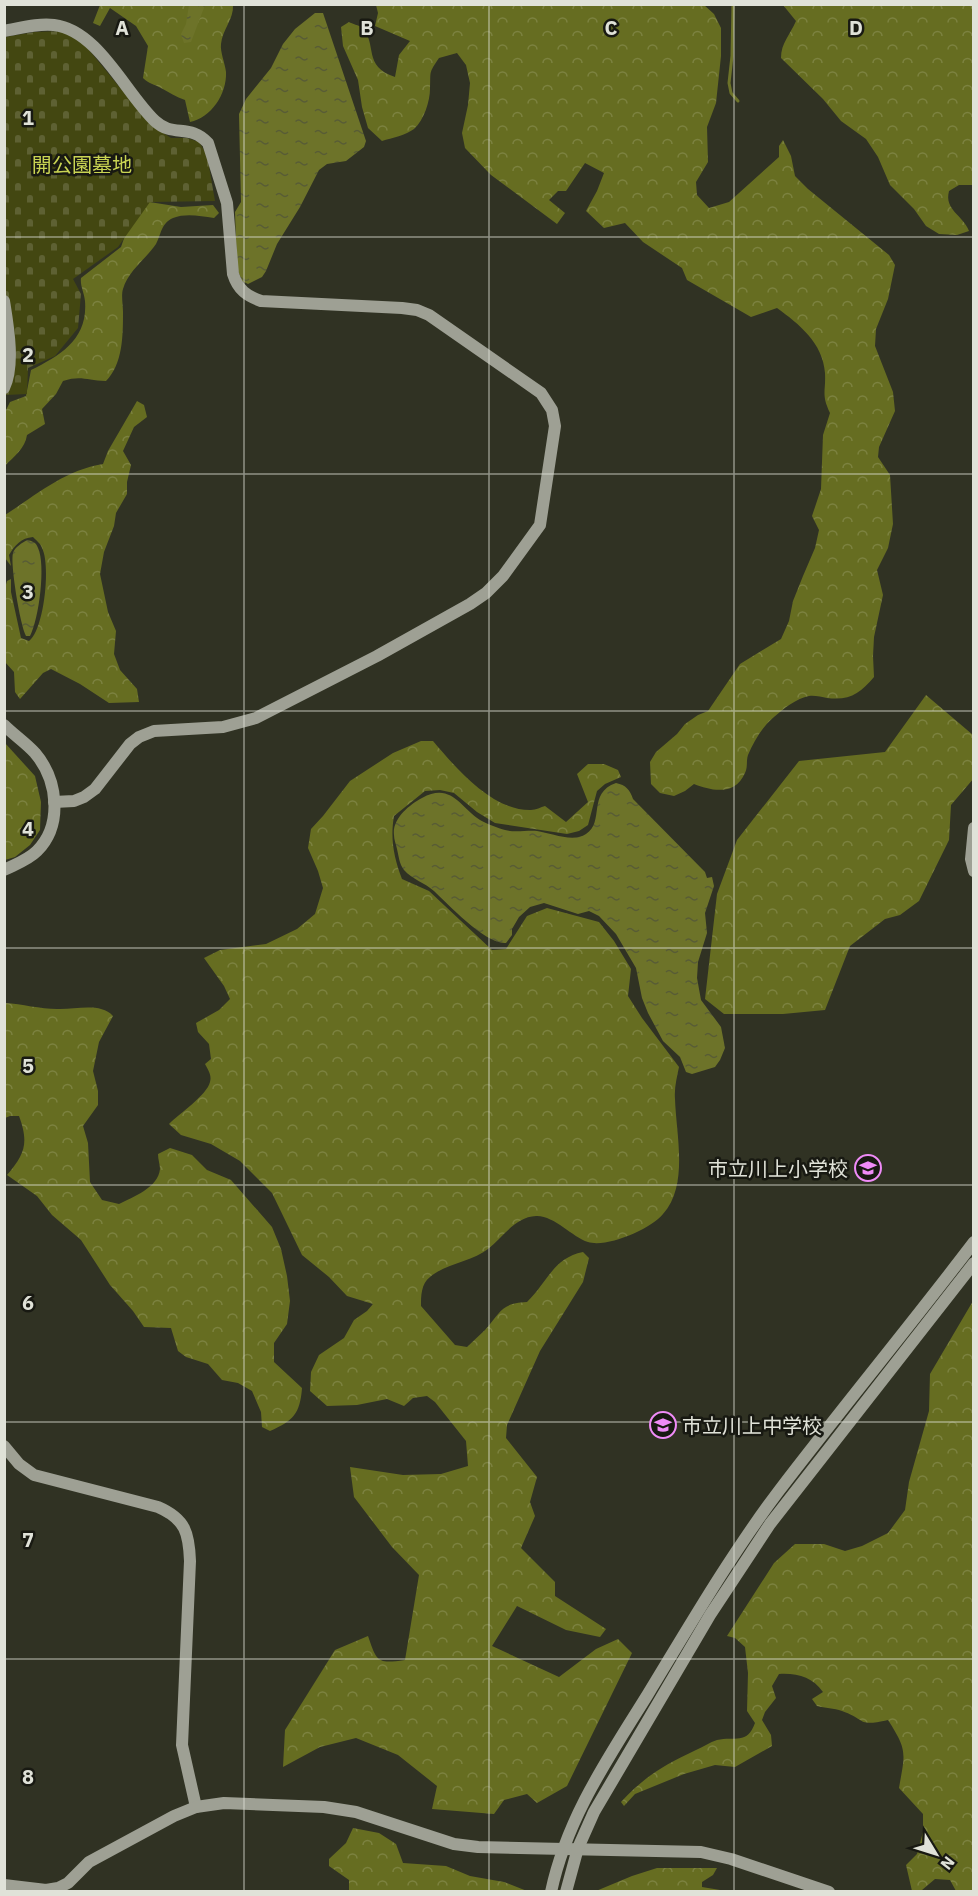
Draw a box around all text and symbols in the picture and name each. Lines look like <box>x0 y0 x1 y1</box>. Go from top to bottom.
text: A <box>115 14 129 41</box>
text: B <box>360 14 374 41</box>
text: C <box>604 14 618 41</box>
text: D <box>849 14 863 41</box>
text: 1 <box>22 104 34 131</box>
park label: 開公園墓地 <box>32 151 132 178</box>
text: 2 <box>22 341 34 368</box>
text: 3 <box>22 578 34 605</box>
text: 4 <box>22 815 34 842</box>
text: 5 <box>22 1052 34 1079</box>
school or university icon: 市立川上小学校 <box>853 1153 883 1183</box>
place label: 市立川上小学校 <box>708 1155 848 1182</box>
text: 6 <box>22 1289 34 1316</box>
school or university icon: 市立川上中学校 <box>648 1410 678 1440</box>
place label: 市立川上中学校 <box>682 1412 822 1439</box>
text: 7 <box>22 1526 34 1553</box>
text: 8 <box>22 1763 34 1790</box>
north arrow <box>906 1824 966 1884</box>
text: N <box>936 1853 959 1874</box>

